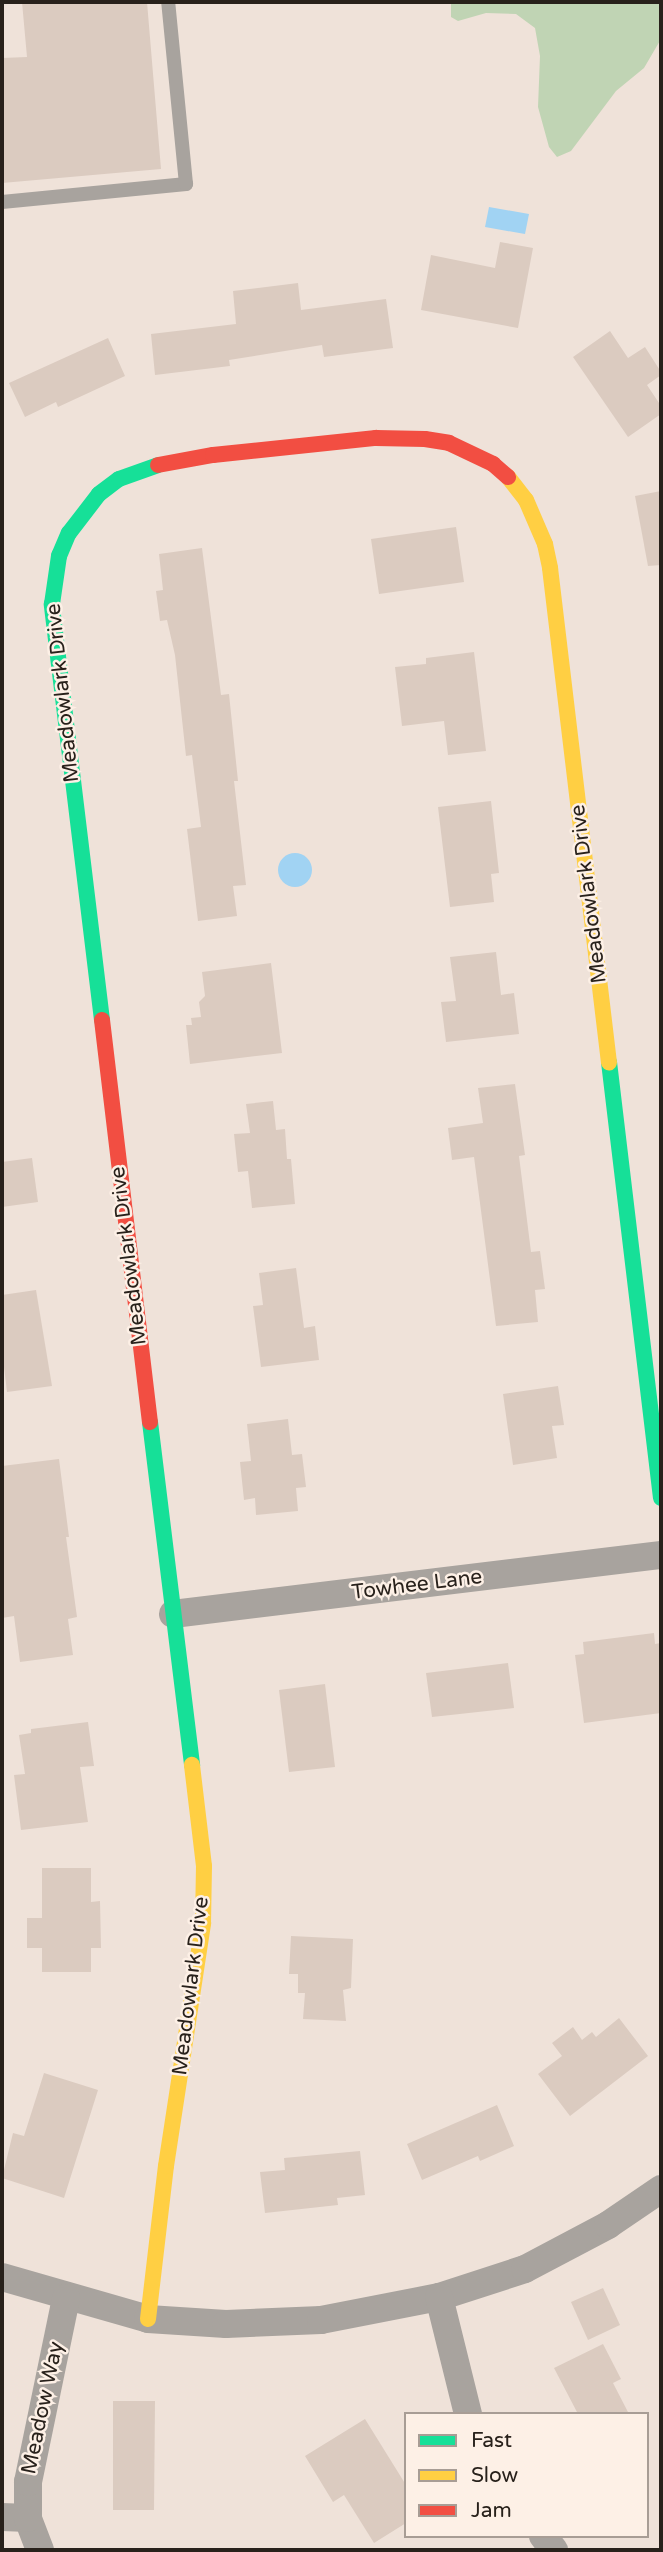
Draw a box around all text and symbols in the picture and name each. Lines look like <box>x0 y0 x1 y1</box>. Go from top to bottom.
street label: Meadowlark Drive <box>41 602 85 784</box>
street label: Meadowlark Drive <box>566 803 612 985</box>
street label: Meadowlark Drive <box>106 1165 152 1347</box>
street label: Towhee Lane <box>350 1564 484 1606</box>
street label: Meadowlark Drive <box>168 1895 214 2077</box>
street label: Meadow Way <box>17 2339 69 2477</box>
legend <box>404 2412 649 2538</box>
text: Fast <box>471 2428 512 2453</box>
text: Slow <box>471 2463 518 2488</box>
text: Jam <box>471 2498 512 2523</box>

